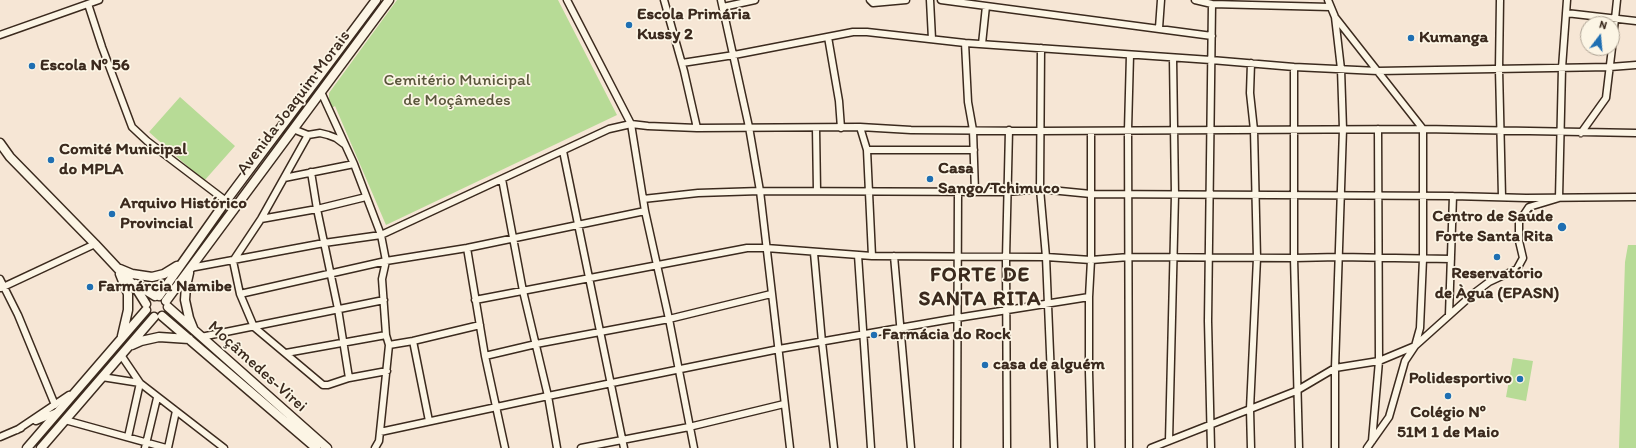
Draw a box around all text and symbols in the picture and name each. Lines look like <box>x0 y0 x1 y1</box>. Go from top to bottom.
place label: Escola Primária Kussy 2 <box>637 5 751 45</box>
north arrow <box>1580 16 1620 56</box>
text: N <box>1598 18 1609 32</box>
marker: Escola Primária Kussy 2 <box>624 20 634 30</box>
street label: Avenida Joaquim Morais <box>233 27 355 179</box>
place label: Kumanga <box>1419 28 1488 48</box>
marker: Kumanga <box>1406 33 1416 43</box>
place label: Escola Nº 56 <box>40 56 130 76</box>
marker: Escola Nº 56 <box>27 61 37 71</box>
park label: Cemitério Municipal de Moçâmedes <box>383 71 531 111</box>
place label: Comité Municipal do MPLA <box>59 140 187 180</box>
marker: Comité Municipal do MPLA <box>46 155 56 165</box>
place label: Casa Sango/Tchimuco <box>938 159 1060 199</box>
marker: Casa Sango/Tchimuco <box>925 174 935 184</box>
place label: Arquivo Histórico Provincial <box>120 194 247 234</box>
place label: Centro de Saúde Forte Santa Rita <box>1432 207 1553 247</box>
marker: Arquivo Histórico Provincial <box>107 209 117 219</box>
marker: Centro de Saúde Forte Santa Rita <box>1556 221 1568 233</box>
marker: Reservatório de Àgua (EPASN) <box>1492 252 1502 262</box>
district label: FORTE DE SANTA RITA <box>917 263 1043 313</box>
place label: Reservatório de Àgua (EPASN) <box>1435 264 1559 304</box>
place label: Farmárcia Namibe <box>98 277 232 297</box>
marker: Farmárcia Namibe <box>85 282 95 292</box>
street label: Moçâmedes-Virei <box>203 317 311 417</box>
place label: Farmácia do Rock <box>882 325 1011 345</box>
marker: Farmácia do Rock <box>869 330 879 340</box>
place label: casa de alguém <box>993 355 1105 375</box>
marker: casa de alguém <box>980 360 990 370</box>
place label: Polidesportivo <box>1409 369 1512 389</box>
marker: Polidesportivo <box>1515 374 1525 384</box>
marker: Colégio Nº 51M 1 de Maio <box>1443 391 1453 401</box>
place label: Colégio Nº 51M 1 de Maio <box>1397 403 1499 443</box>

